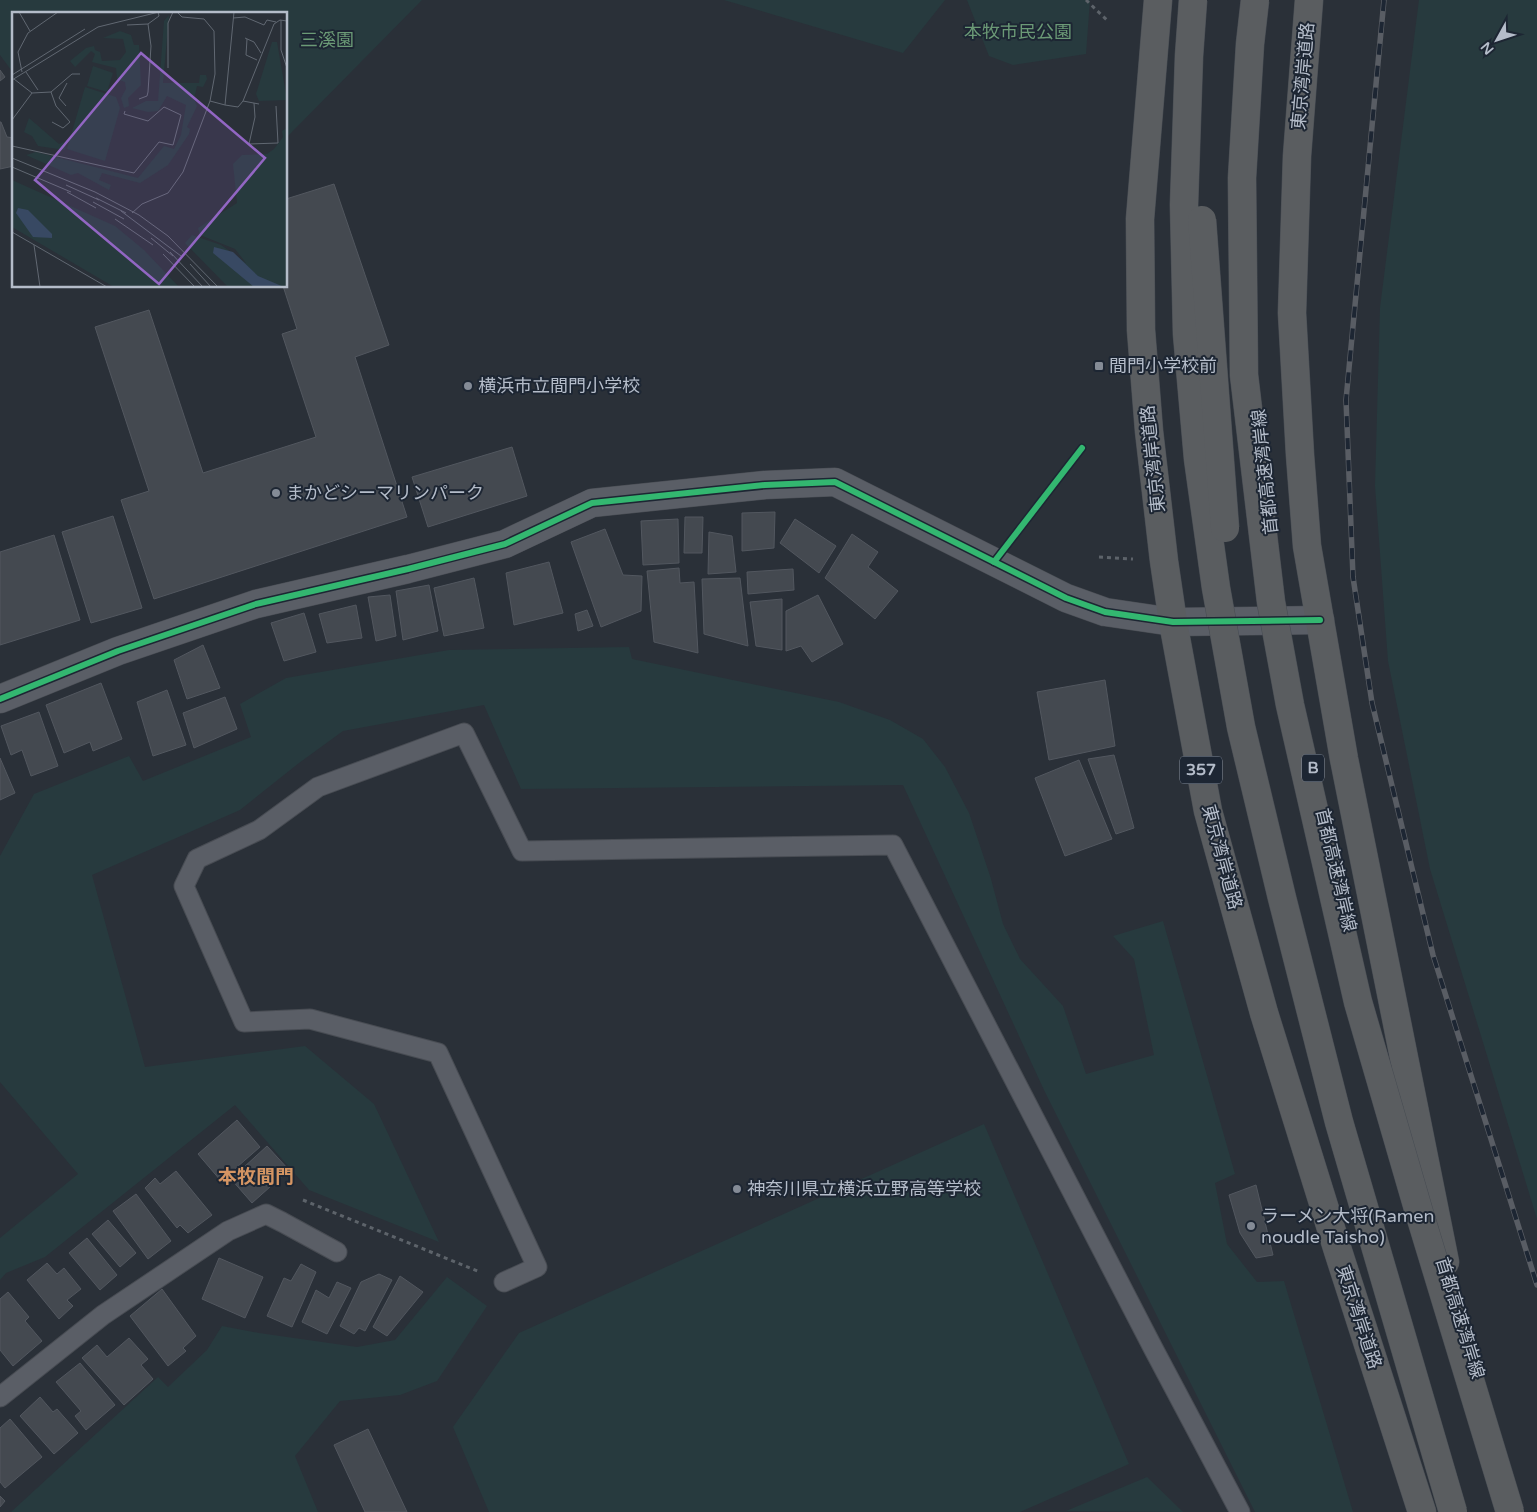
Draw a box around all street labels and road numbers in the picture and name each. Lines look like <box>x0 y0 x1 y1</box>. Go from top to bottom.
street label: 東京湾岸道路 <box>1287 21 1319 131</box>
street label: 東京湾岸道路 <box>1136 404 1170 514</box>
street label: 首都高速湾岸線 <box>1247 408 1283 536</box>
road number: B <box>1302 754 1324 781</box>
road number: 357 <box>1180 756 1222 784</box>
street label: 東京湾岸道路 <box>1197 802 1247 912</box>
street label: 首都高速湾岸線 <box>1311 806 1361 934</box>
street label: 首都高速湾岸線 <box>1431 1255 1489 1381</box>
street label: 東京湾岸道路 <box>1332 1262 1386 1372</box>

